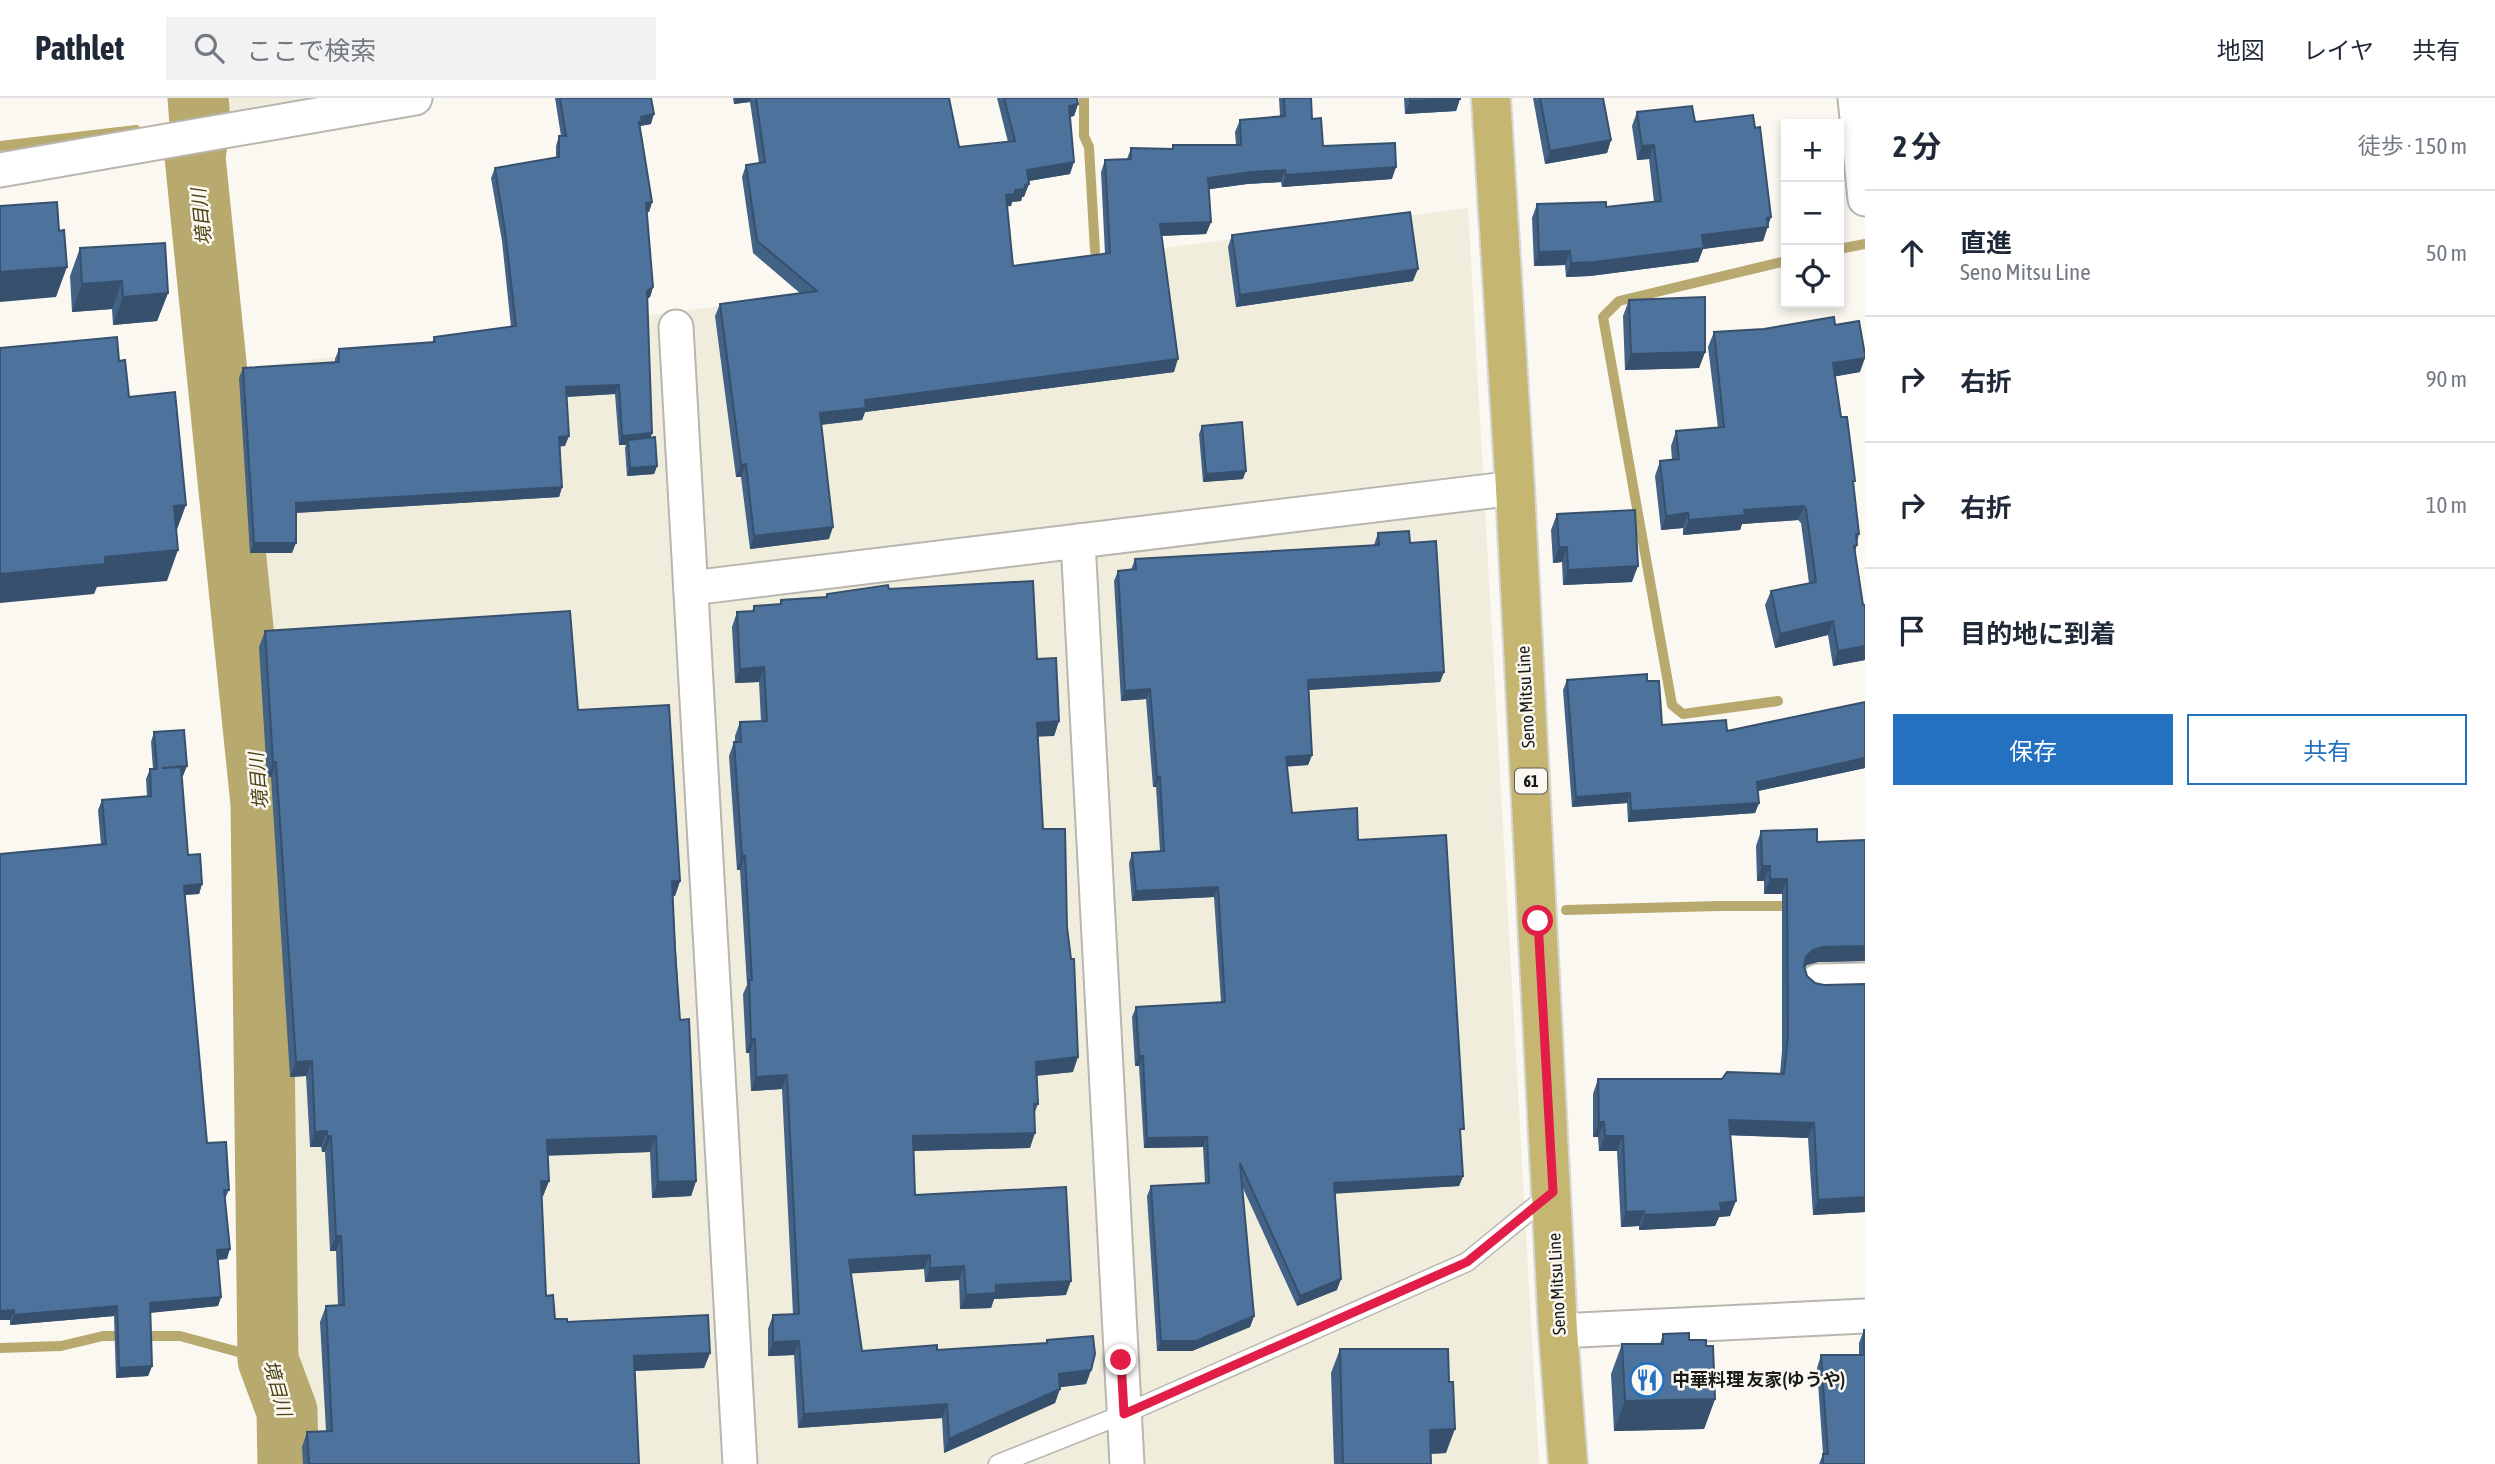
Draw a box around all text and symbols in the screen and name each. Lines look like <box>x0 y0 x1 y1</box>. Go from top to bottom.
search box <box>166 17 656 80</box>
text: Pathlet <box>35 29 124 67</box>
icon: search <box>190 29 228 67</box>
text: ここで検索 <box>246 36 376 66</box>
text: 地図 <box>2217 37 2265 64</box>
text: レイヤ <box>2303 37 2374 64</box>
text: 共有 <box>2412 37 2460 64</box>
map controls <box>1781 119 1844 308</box>
button: + <box>1781 119 1844 182</box>
text: 2 分 <box>1893 129 1941 163</box>
text: 徒歩 · 150 m <box>2358 133 2467 159</box>
button: − <box>1781 182 1844 245</box>
water label: 境目川 <box>187 186 215 247</box>
text: 直進 <box>1960 228 2012 258</box>
icon: ahead <box>1893 234 1931 272</box>
text: 50 m <box>2426 240 2467 266</box>
button: locate <box>1781 245 1844 308</box>
text: Seno Mitsu Line <box>1960 259 2091 285</box>
icon: right <box>1893 360 1931 398</box>
text: 90 m <box>2426 366 2467 392</box>
text: 右折 <box>1960 367 2012 397</box>
icon: right <box>1893 486 1931 524</box>
text: 10 m <box>2426 492 2467 518</box>
text: 右折 <box>1960 493 2012 523</box>
icon: arrive <box>1893 612 1931 650</box>
text: 目的地に到着 <box>1960 619 2116 649</box>
street label: Seno Mitsu Line <box>1512 645 1539 749</box>
button: 保存 <box>1893 714 2173 785</box>
button: 共有 <box>2187 714 2467 785</box>
water label: 境目川 <box>244 750 271 810</box>
road number: 61 <box>1515 768 1547 794</box>
route start <box>1522 905 1553 936</box>
street label: Seno Mitsu Line <box>1543 1232 1570 1336</box>
route end <box>1105 1344 1136 1375</box>
water label: 境目川 <box>260 1358 297 1420</box>
restaurant icon: 中華料理 友家(ゆうや) <box>1628 1361 1666 1399</box>
place label: 中華料理 友家(ゆうや) <box>1672 1369 1845 1390</box>

